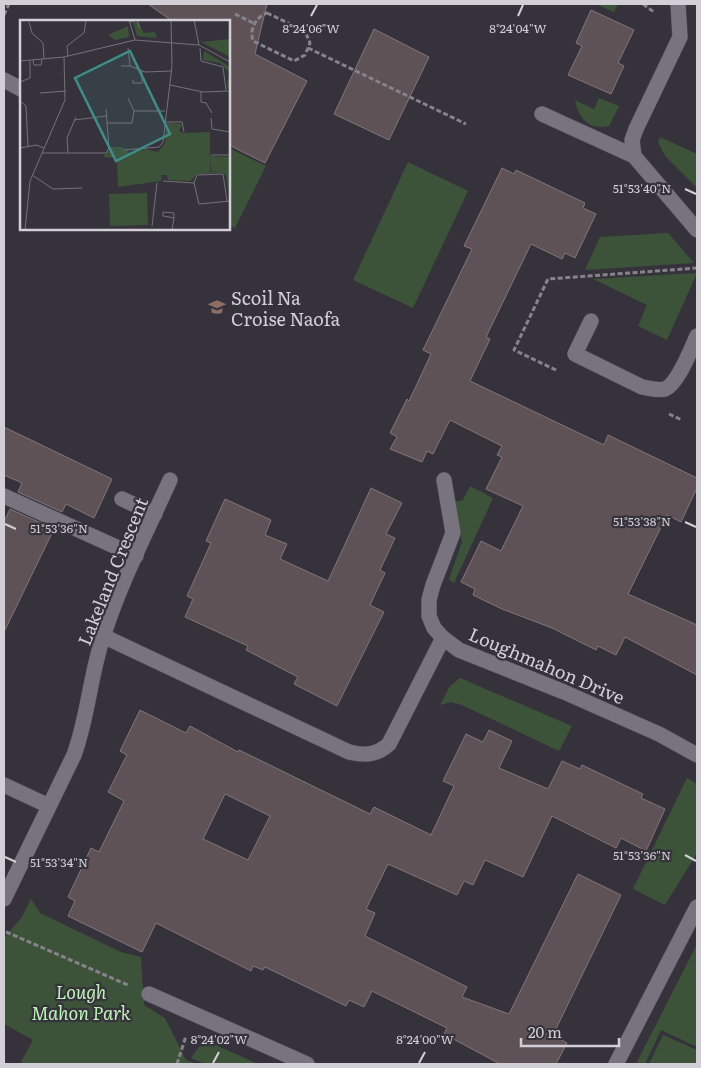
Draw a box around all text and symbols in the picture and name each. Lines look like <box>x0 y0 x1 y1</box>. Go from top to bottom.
text: 8°24'06"W <box>282 19 340 37</box>
text: 8°24'04"W <box>489 19 547 37</box>
inset map <box>20 20 230 230</box>
text: 51°53'40"N <box>613 179 671 197</box>
place label: Scoil Na Croise Naofa <box>231 284 341 332</box>
school or university icon: Scoil Na Croise Naofa <box>207 297 227 317</box>
street label: Lakeland Crescent <box>70 492 154 649</box>
text: 51°53'38"N <box>613 512 671 530</box>
text: 51°53'36"N <box>30 519 88 537</box>
street label: Loughmahon Drive <box>465 620 629 710</box>
text: 51°53'36"N <box>613 846 671 864</box>
text: 51°53'34"N <box>30 853 88 871</box>
park label: Lough Mahon Park <box>31 978 131 1026</box>
scale bar <box>521 1016 618 1048</box>
text: 20 m <box>528 1020 562 1043</box>
text: 8°24'02"W <box>191 1030 247 1048</box>
text: 8°24'00"W <box>396 1030 454 1048</box>

